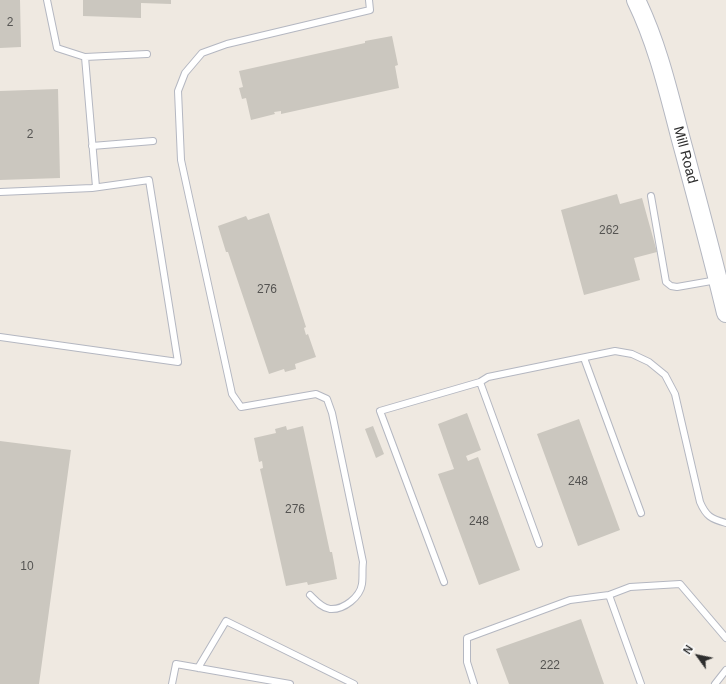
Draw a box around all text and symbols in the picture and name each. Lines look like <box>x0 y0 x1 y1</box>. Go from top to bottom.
house number: 2 <box>7 16 13 30</box>
street label: Mill Road <box>669 125 701 185</box>
house number: 2 <box>27 128 33 142</box>
house number: 262 <box>599 224 619 238</box>
house number: 276 <box>257 283 277 297</box>
house number: 248 <box>568 475 588 489</box>
house number: 276 <box>285 503 305 517</box>
house number: 248 <box>469 515 489 529</box>
house number: 10 <box>20 560 34 574</box>
north arrow <box>678 636 718 676</box>
text: N <box>681 643 695 656</box>
house number: 222 <box>540 659 560 673</box>

